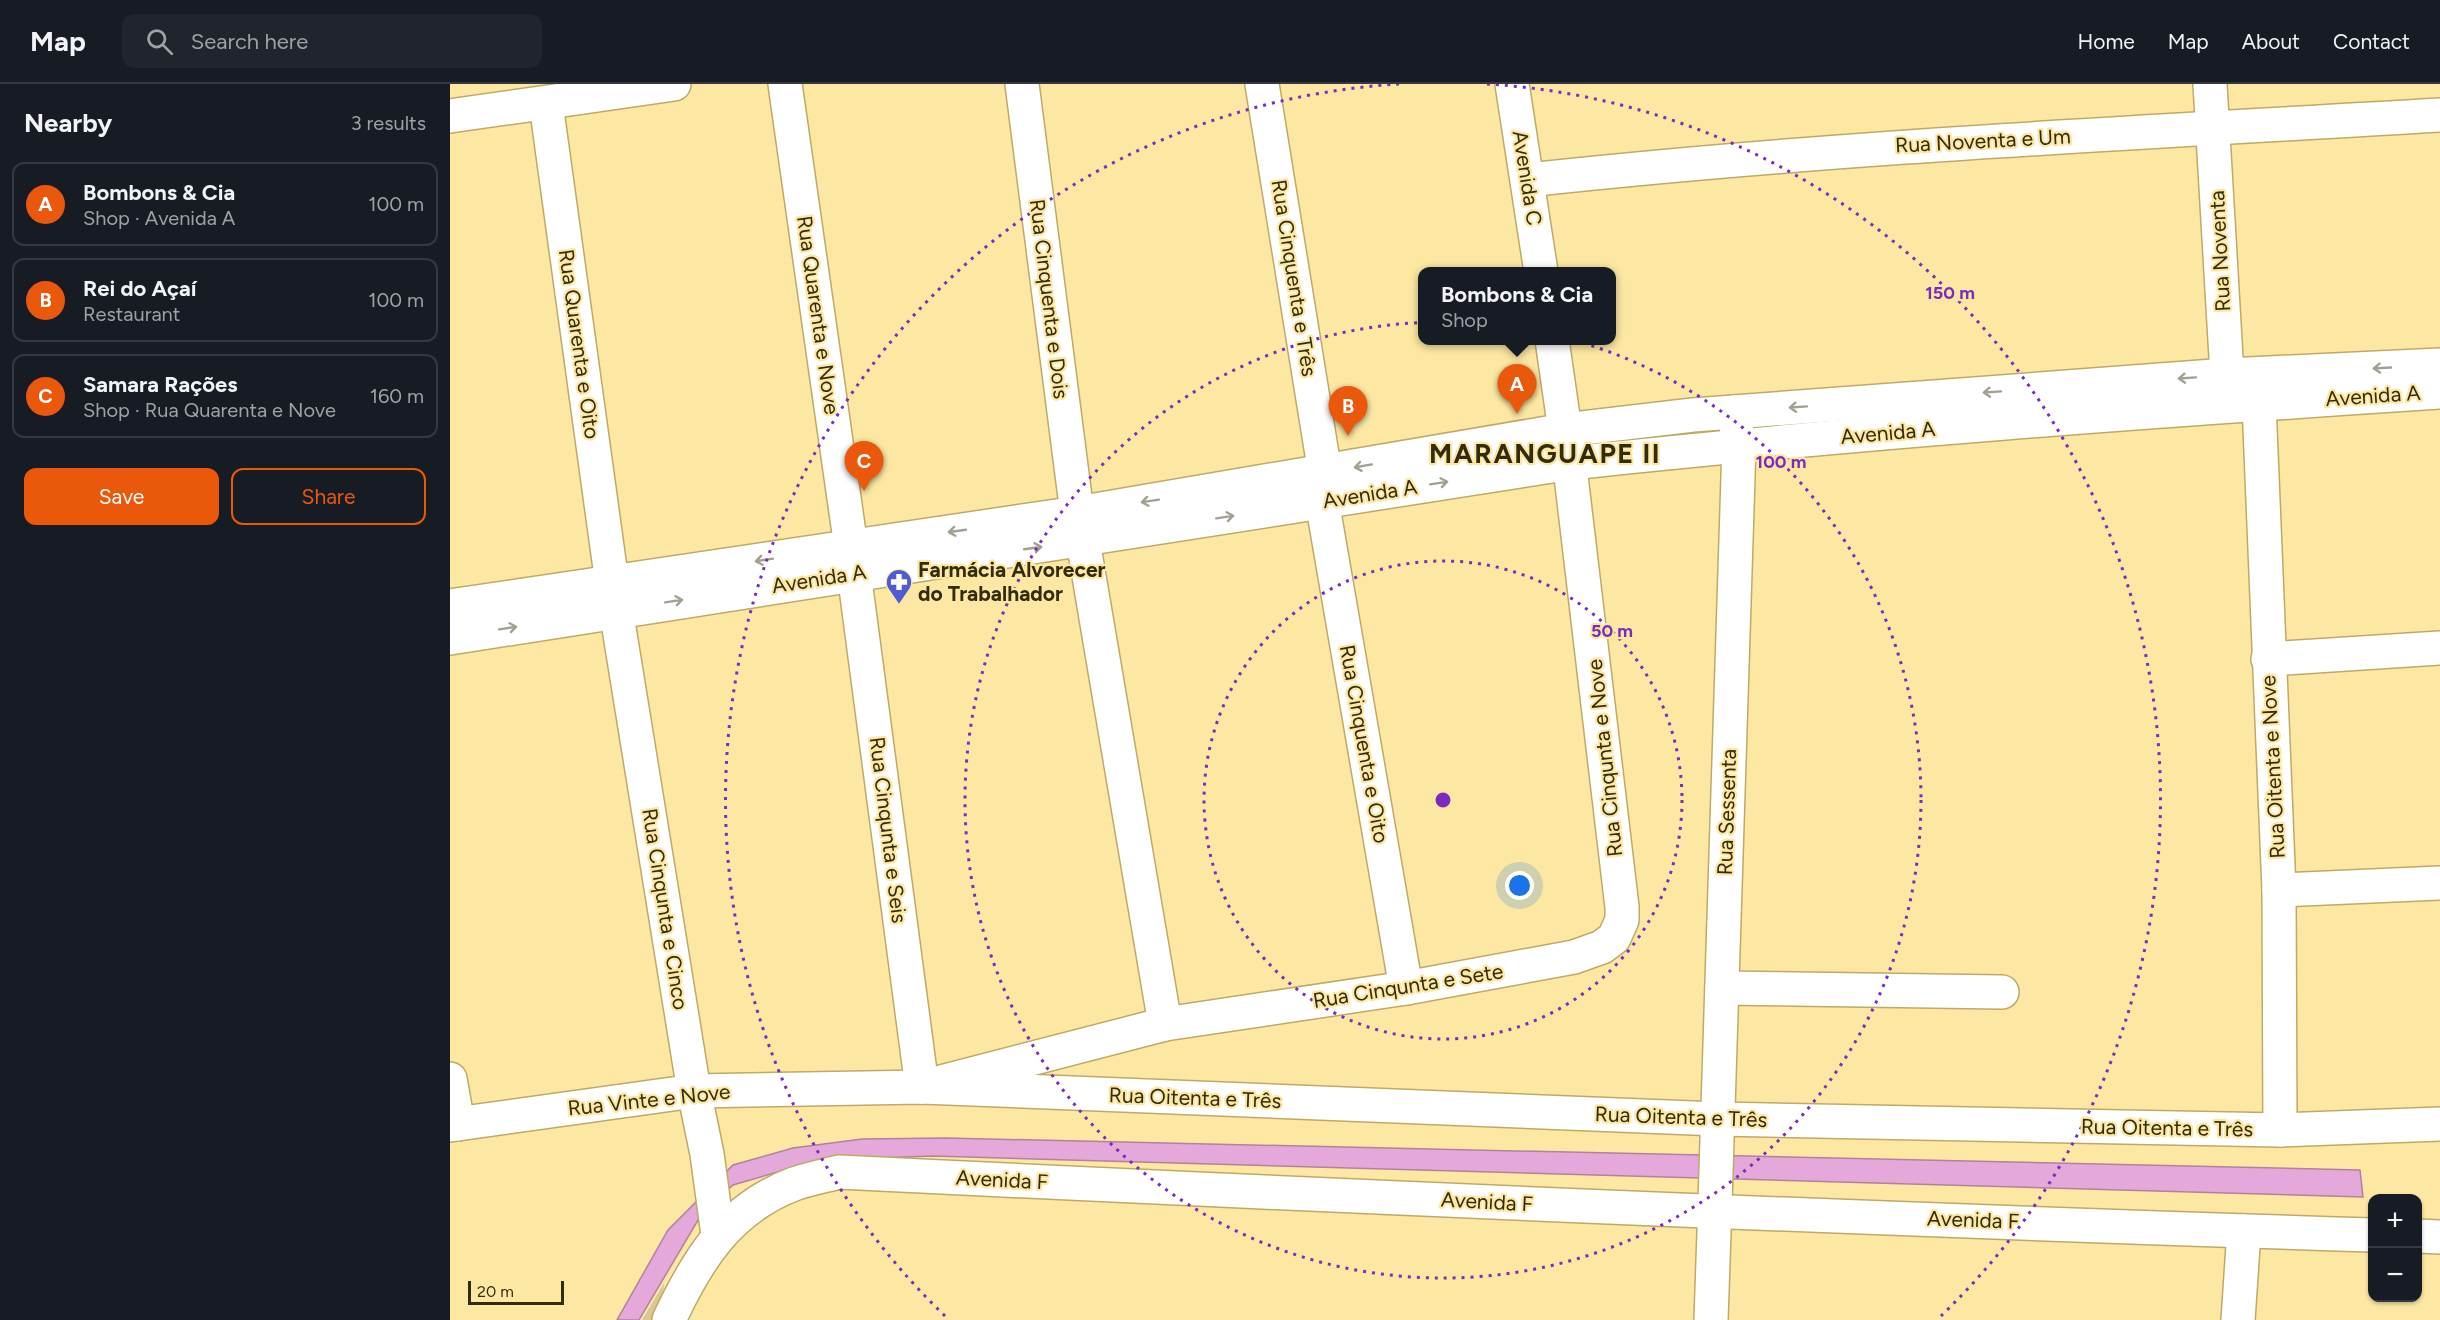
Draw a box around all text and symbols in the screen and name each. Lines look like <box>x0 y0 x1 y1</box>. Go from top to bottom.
search box <box>122 14 542 68</box>
text: Map <box>30 24 86 58</box>
icon: search <box>143 25 176 58</box>
text: Search here <box>191 28 308 55</box>
text: Home <box>2078 29 2135 54</box>
text: Map <box>2168 29 2209 54</box>
text: About <box>2242 29 2300 54</box>
text: Contact <box>2333 29 2410 54</box>
text: Nearby <box>24 107 112 139</box>
text: 3 results <box>351 111 426 135</box>
street label: Rua Noventa e Um <box>1894 123 2071 158</box>
street label: Avenida C <box>1508 129 1547 227</box>
street label: Rua Cinquenta e Três <box>1267 178 1322 378</box>
text: Bombons & Cia <box>83 179 235 206</box>
street label: Rua Noventa <box>2204 190 2235 312</box>
text: A <box>38 192 53 216</box>
text: 100 m <box>368 192 424 216</box>
street label: Rua Cinquenta e Dois <box>1025 198 1074 400</box>
text: Shop · Avenida A <box>83 206 235 230</box>
street label: Rua Quarenta e Nove <box>792 214 845 416</box>
street label: Rua Quarenta e Oito <box>554 247 605 441</box>
popup <box>1418 267 1616 345</box>
text: Rei do Açaí <box>83 275 196 302</box>
text: Bombons & Cia <box>1441 281 1593 308</box>
text: 150 m <box>1925 282 1975 304</box>
text: B <box>39 288 52 312</box>
text: 100 m <box>368 288 424 312</box>
text: Restaurant <box>83 302 180 326</box>
text: Shop <box>1441 308 1488 332</box>
one-way arrow <box>2372 362 2392 374</box>
pin: A <box>1498 364 1536 414</box>
text: Samara Rações <box>83 371 237 398</box>
one-way arrow <box>2177 373 2197 384</box>
street label: Avenida A <box>2325 380 2421 411</box>
text: C <box>38 384 53 408</box>
text: 160 m <box>370 384 424 408</box>
pin: B <box>1328 386 1368 436</box>
one-way arrow <box>1983 387 2003 398</box>
text: Shop · Rua Quarenta e Nove <box>83 398 336 422</box>
one-way arrow <box>1788 402 1808 413</box>
street label: Avenida A <box>1839 416 1936 449</box>
district label: MARANGUAPE II <box>1429 437 1661 470</box>
pin: C <box>844 442 884 491</box>
text: 100 m <box>1756 451 1806 473</box>
one-way arrow <box>1354 461 1373 472</box>
button: Save <box>24 468 219 525</box>
button: Share <box>231 468 426 525</box>
street label: Avenida A <box>1321 474 1419 513</box>
one-way arrow <box>1428 478 1448 489</box>
one-way arrow <box>1141 496 1160 507</box>
one-way arrow <box>1215 511 1235 522</box>
one-way arrow <box>948 525 968 536</box>
one-way arrow <box>1022 542 1042 553</box>
one-way arrow <box>755 554 775 565</box>
place label: Farmácia Alvorecer do Trabalhador <box>918 557 1106 606</box>
street label: Avenida A <box>770 559 868 598</box>
pharmacy icon: Farmácia Alvorecer do Trabalhador <box>884 567 914 605</box>
one-way arrow <box>663 596 683 607</box>
text: 50 m <box>1591 620 1633 642</box>
one-way arrow <box>497 622 517 633</box>
street label: Rua Cinquenta e Oito <box>1335 643 1394 845</box>
street label: Rua Cinqunta e Nove <box>1582 658 1627 858</box>
street label: Rua Oitenta e Nove <box>2255 675 2290 859</box>
street label: Rua Cinqunta e Seis <box>865 735 912 925</box>
street label: Rua Sessenta <box>1712 748 1741 876</box>
centre of rings <box>1433 790 1453 810</box>
street label: Rua Cinqunta e Cinco <box>637 806 694 1012</box>
your location <box>1505 871 1534 900</box>
street label: Rua Cinqunta e Sete <box>1311 958 1505 1013</box>
street label: Rua Vinte e Nove <box>566 1079 732 1120</box>
street label: Rua Oitenta e Três <box>1108 1082 1282 1113</box>
street label: Rua Oitenta e Três <box>1594 1101 1768 1132</box>
street label: Rua Oitenta e Três <box>2081 1113 2253 1142</box>
street label: Avenida F <box>955 1165 1049 1194</box>
street label: Avenida F <box>1440 1187 1534 1216</box>
map controls <box>2368 1194 2422 1302</box>
button: + <box>2368 1194 2422 1248</box>
street label: Avenida F <box>1926 1205 2020 1234</box>
button: − <box>2368 1248 2422 1302</box>
scale bar <box>468 1278 564 1306</box>
text: 20 m <box>477 1282 514 1301</box>

